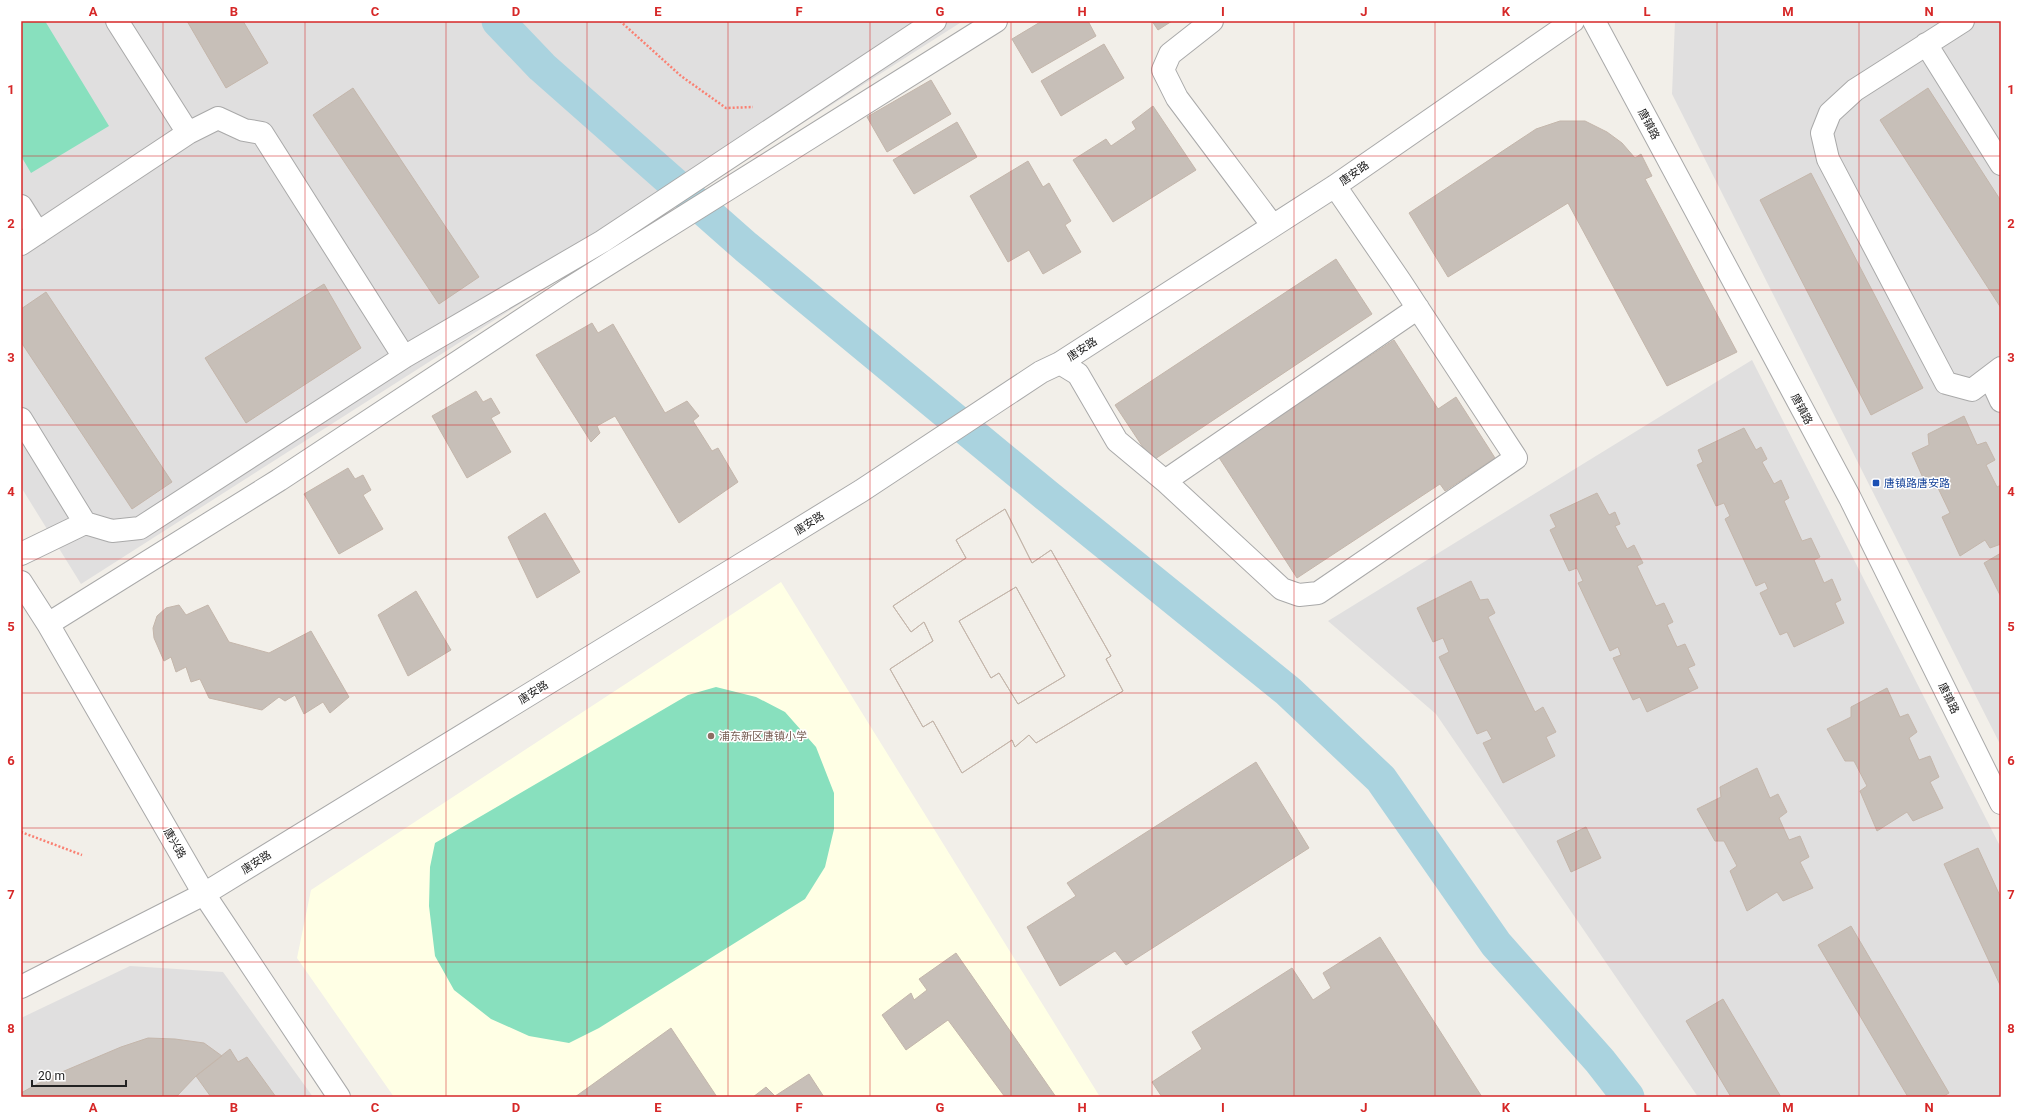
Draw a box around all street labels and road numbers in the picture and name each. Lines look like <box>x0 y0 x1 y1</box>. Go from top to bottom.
street label: 唐镇路 <box>1635 107 1662 142</box>
street label: 唐安路 <box>1337 159 1372 188</box>
street label: 唐安路 <box>1065 335 1100 364</box>
street label: 唐镇路 <box>1788 392 1815 427</box>
street label: 唐安路 <box>792 509 827 538</box>
street label: 唐安路 <box>516 678 551 707</box>
street label: 唐镇路 <box>1935 681 1962 716</box>
street label: 唐兴路 <box>161 826 188 861</box>
street label: 唐安路 <box>239 848 274 877</box>

